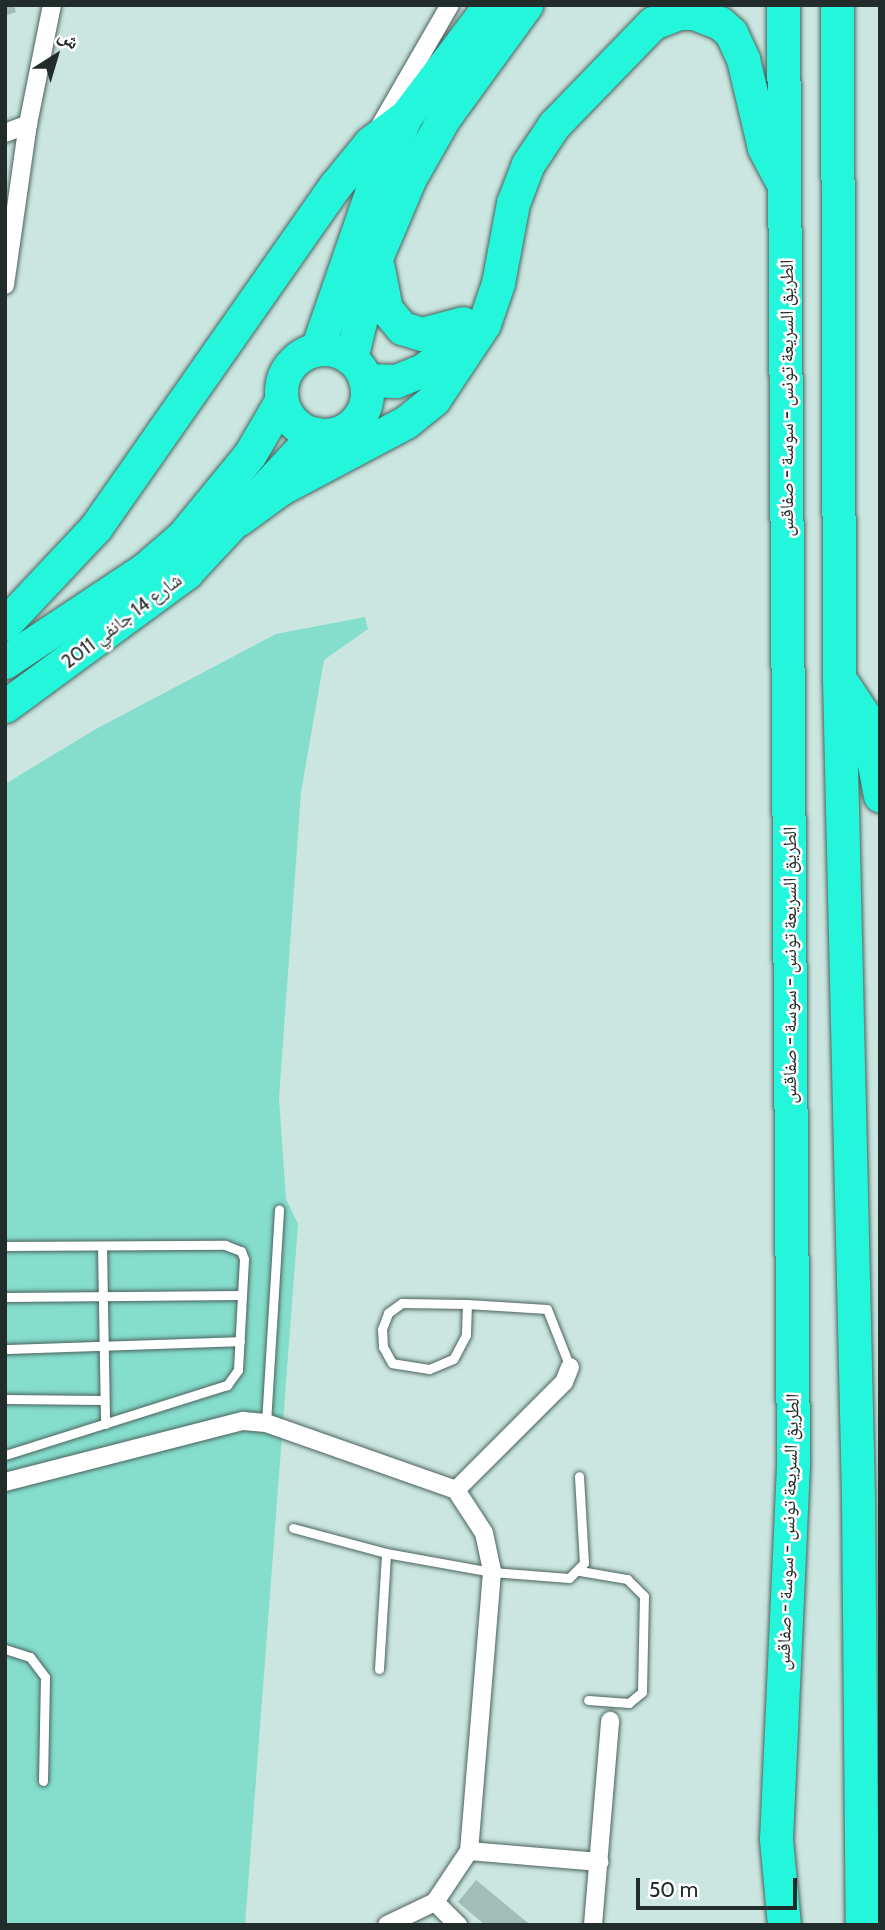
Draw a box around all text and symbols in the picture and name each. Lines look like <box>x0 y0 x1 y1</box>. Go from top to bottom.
north arrow <box>21 21 91 91</box>
text: ش <box>54 24 84 54</box>
street label: الطريق السريعة تونس - سوسة - صفاقس <box>776 259 798 537</box>
street label: شارع 14 جانفي 2011 <box>58 568 186 674</box>
street label: الطريق السريعة تونس - سوسة - صفاقس <box>779 826 801 1104</box>
street label: الطريق السريعة تونس - سوسة - صفاقس <box>772 1393 804 1671</box>
scale bar <box>640 1864 801 1908</box>
text: 50 m <box>649 1877 698 1902</box>

